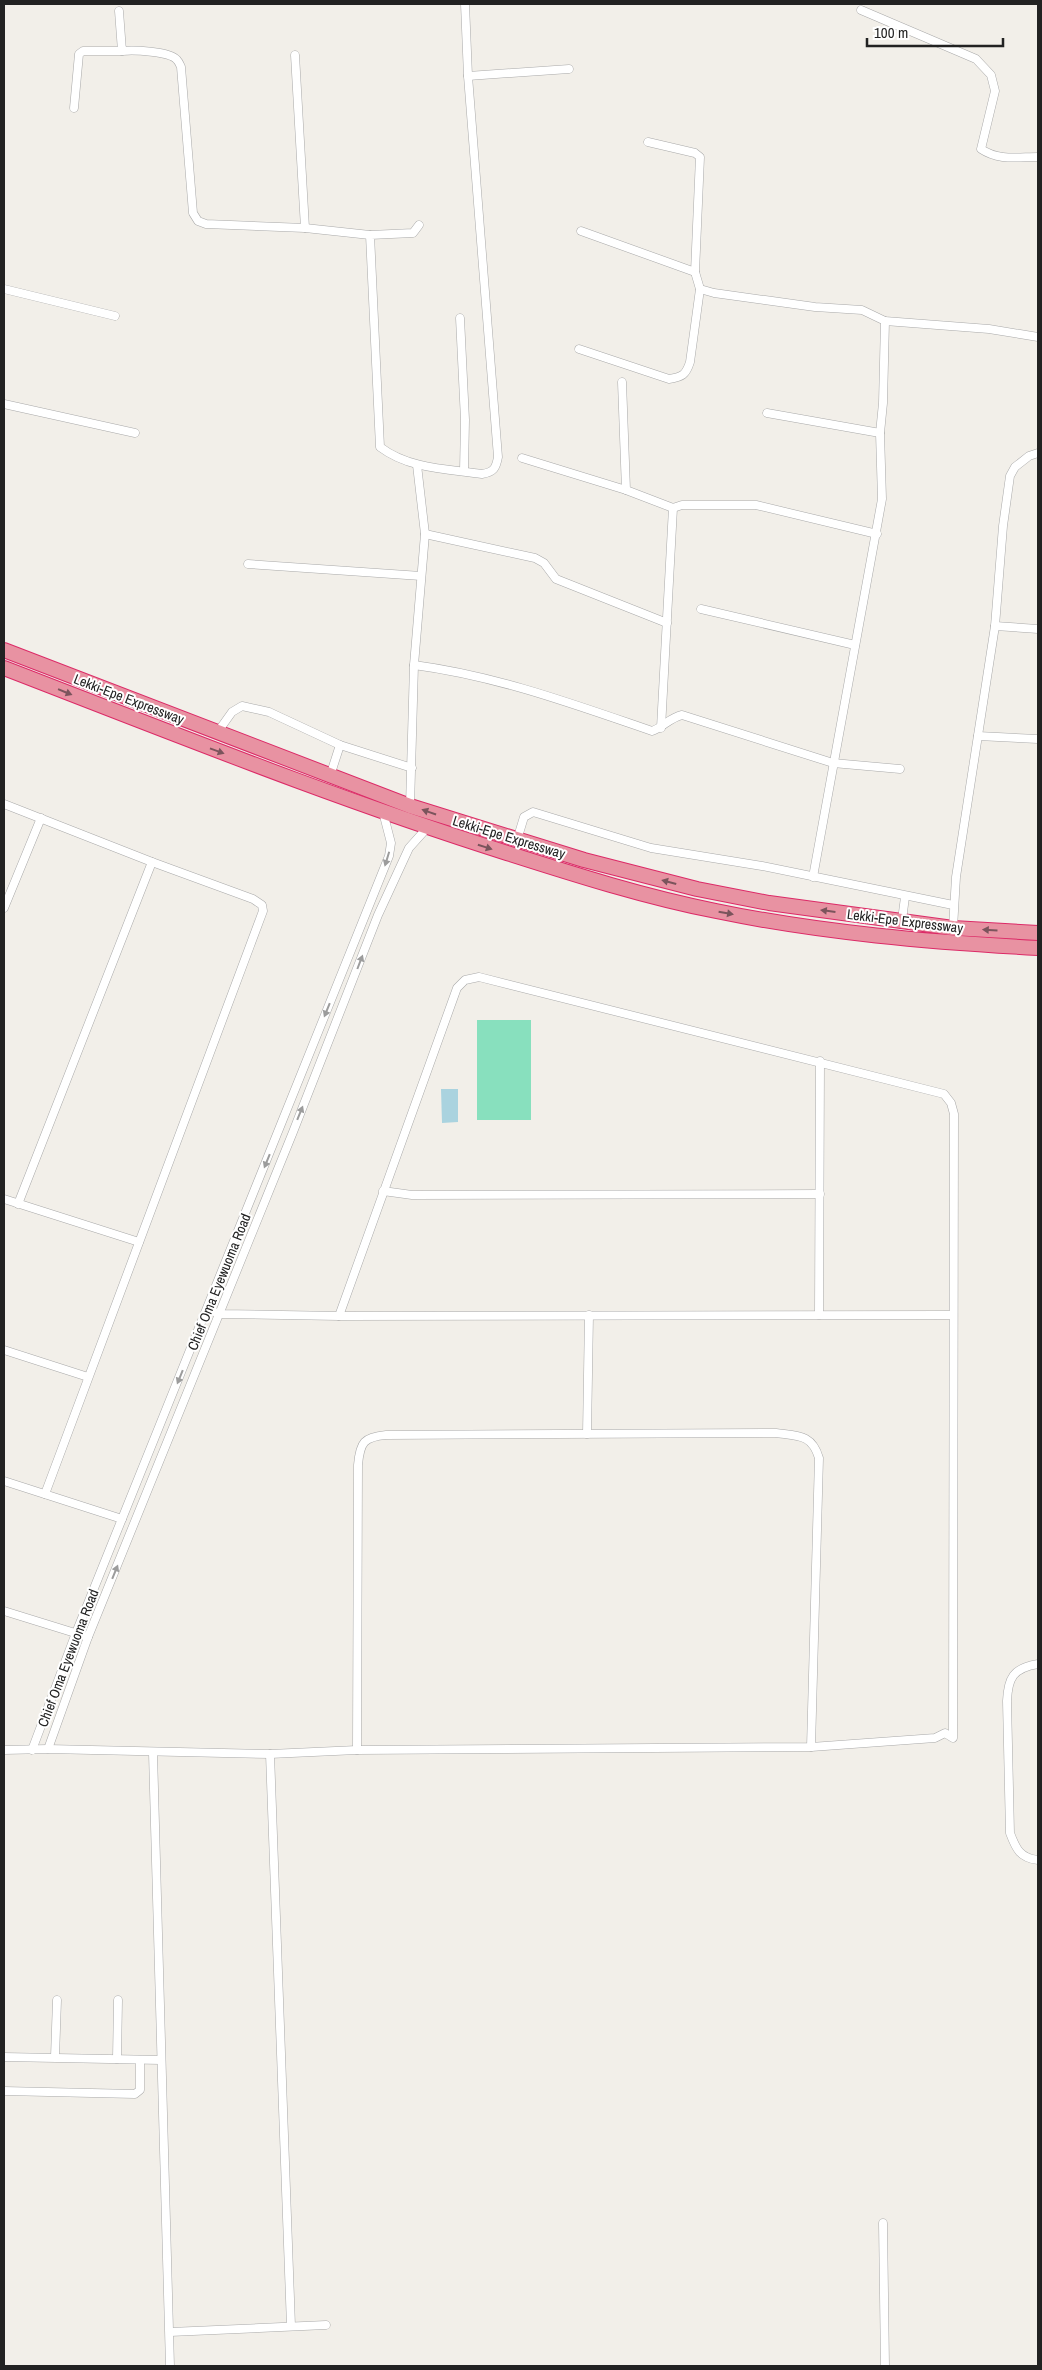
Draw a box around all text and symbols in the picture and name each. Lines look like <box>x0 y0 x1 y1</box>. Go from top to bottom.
scale bar <box>867 15 1003 47</box>
text: 100 m <box>874 22 908 43</box>
street label: Lekki-Epe Expressway <box>71 670 187 728</box>
one-way arrow <box>58 688 73 696</box>
one-way arrow <box>210 747 225 755</box>
one-way arrow <box>421 808 436 815</box>
street label: Lekki-Epe Expressway <box>451 811 568 863</box>
one-way arrow <box>478 843 493 851</box>
one-way arrow <box>383 852 391 867</box>
one-way arrow <box>661 878 676 886</box>
street label: Lekki-Epe Expressway <box>846 905 964 937</box>
one-way arrow <box>820 907 836 915</box>
one-way arrow <box>718 910 734 918</box>
one-way arrow <box>981 926 997 934</box>
one-way arrow <box>356 954 364 969</box>
one-way arrow <box>323 1003 331 1017</box>
one-way arrow <box>297 1106 305 1121</box>
one-way arrow <box>263 1154 271 1169</box>
street label: Chief Oma Eyewuoma Road <box>183 1211 255 1353</box>
one-way arrow <box>176 1370 184 1384</box>
one-way arrow <box>112 1565 119 1580</box>
street label: Chief Oma Eyewuoma Road <box>33 1587 103 1729</box>

